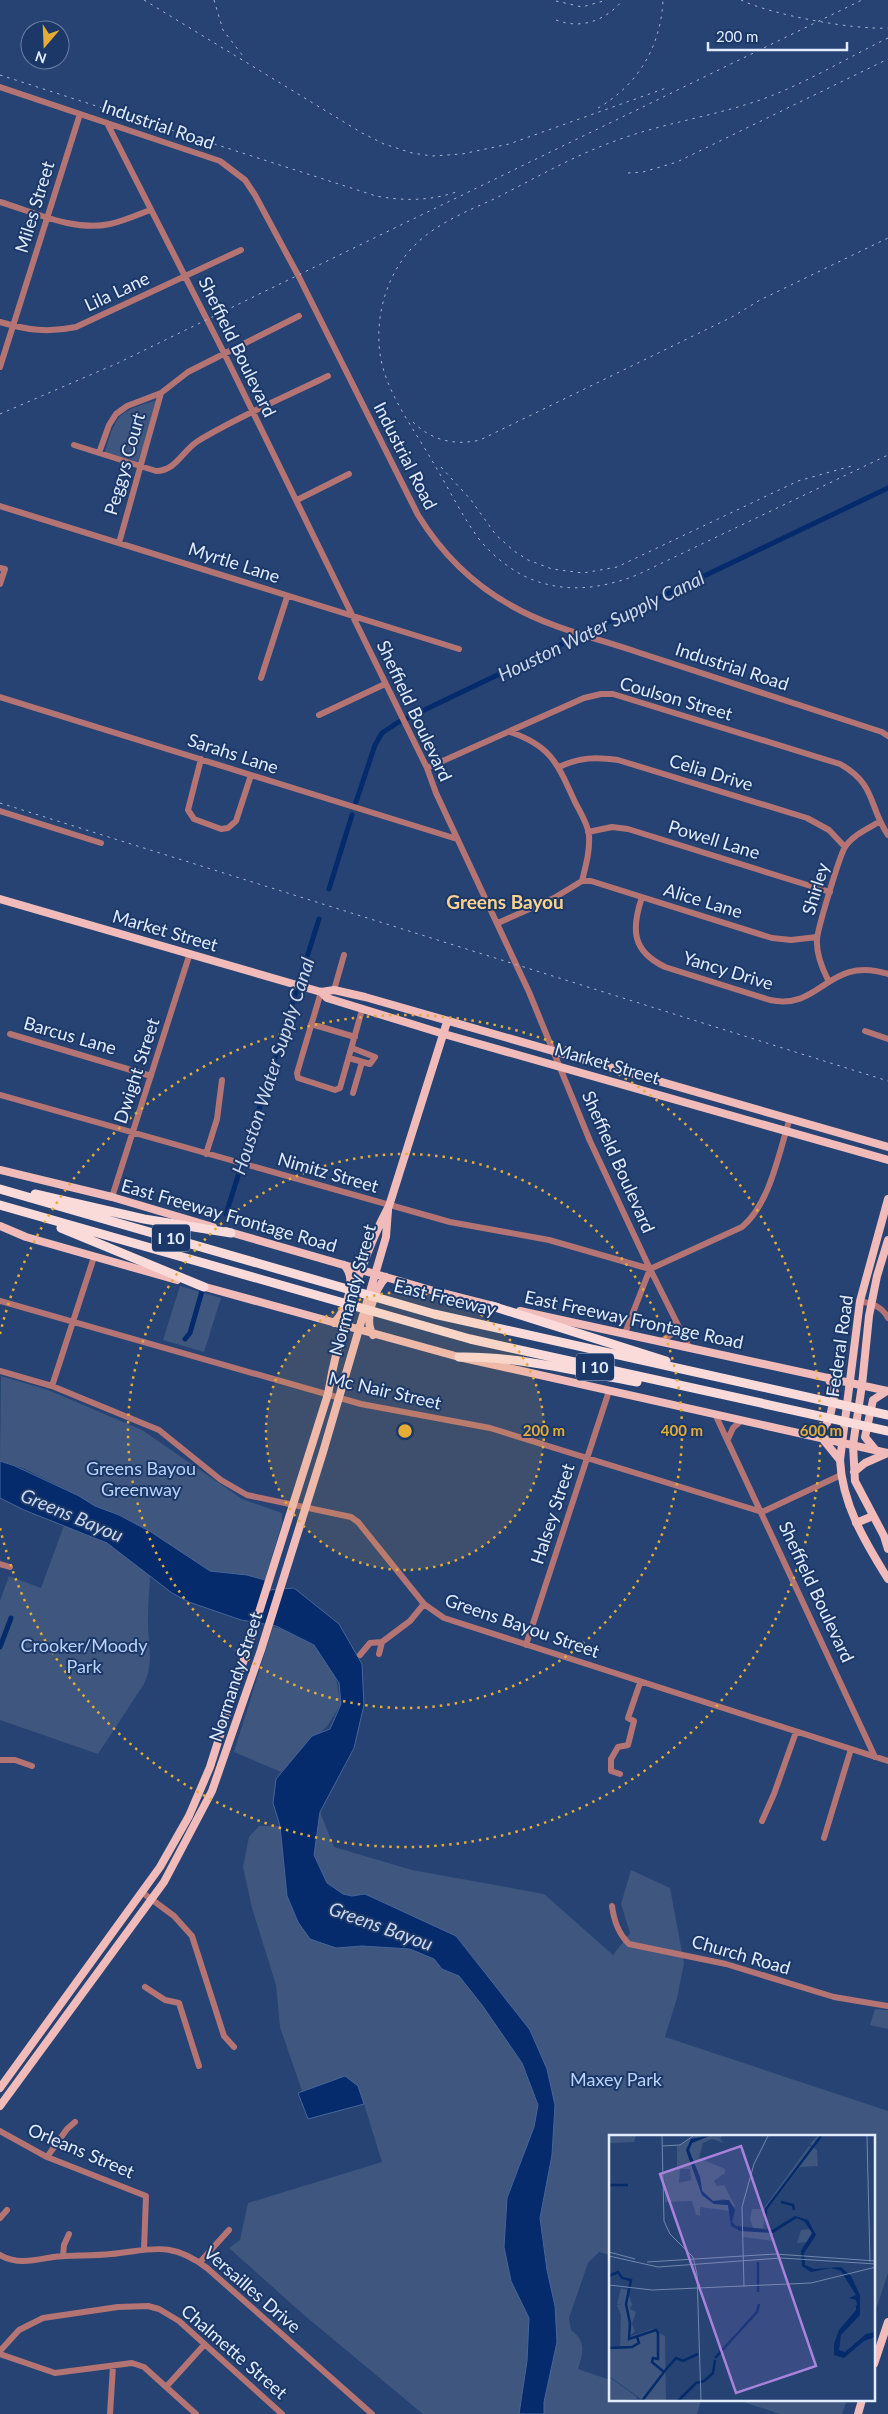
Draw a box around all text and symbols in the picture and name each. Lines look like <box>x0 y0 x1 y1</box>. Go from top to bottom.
north arrow <box>20 20 70 70</box>
scale bar <box>708 20 847 52</box>
text: 200 m <box>716 27 758 45</box>
text: N <box>33 48 48 68</box>
street label: Industrial Road <box>99 94 218 154</box>
street label: Miles Street <box>10 158 59 255</box>
street label: Lila Lane <box>81 267 153 316</box>
street label: Sheffield Boulevard <box>194 273 281 420</box>
street label: Industrial Road <box>369 398 442 513</box>
street label: Peggys Court <box>99 410 149 517</box>
street label: Myrtle Lane <box>186 537 283 587</box>
water label: Houston Water Supply Canal <box>494 565 708 686</box>
street label: Sheffield Boulevard <box>373 637 457 785</box>
street label: Industrial Road <box>673 637 792 695</box>
street label: Coulson Street <box>617 671 736 725</box>
street label: Sarahs Lane <box>185 728 281 778</box>
street label: Celia Drive <box>667 749 756 795</box>
street label: Powell Lane <box>666 815 763 863</box>
street label: Shirley <box>797 859 834 917</box>
street label: Alice Lane <box>661 878 745 922</box>
district label: Greens Bayou <box>446 890 564 913</box>
street label: Market Street <box>110 905 221 956</box>
street label: Yancy Drive <box>681 946 776 994</box>
water label: Houston Water Supply Canal <box>227 954 319 1177</box>
street label: Barcus Lane <box>21 1011 119 1059</box>
street label: Dwight Street <box>109 1015 164 1126</box>
street label: Market Street <box>552 1038 663 1089</box>
street label: Sheffield Boulevard <box>578 1087 660 1236</box>
street label: Nimitz Street <box>275 1147 382 1197</box>
street label: East Freeway Frontage Road <box>119 1174 340 1256</box>
street label: Normandy Street <box>324 1221 380 1358</box>
road number: I 10 <box>152 1224 190 1252</box>
street label: East Freeway <box>392 1274 499 1321</box>
street label: East Freeway Frontage Road <box>523 1285 746 1353</box>
street label: Federal Road <box>821 1294 857 1398</box>
road number: I 10 <box>576 1354 614 1380</box>
street label: Mc Nair Street <box>327 1366 444 1414</box>
text: 200 m <box>523 1421 565 1439</box>
text: 400 m <box>661 1421 703 1439</box>
text: 600 m <box>800 1421 842 1439</box>
centre of rings <box>396 1422 414 1440</box>
park label: Greens Bayou Greenway <box>86 1457 196 1500</box>
street label: Halsey Street <box>525 1460 579 1567</box>
water label: Greens Bayou <box>18 1483 127 1546</box>
street label: Sheffield Boulevard <box>775 1518 859 1666</box>
street label: Greens Bayou Street <box>442 1588 603 1662</box>
street label: Normandy Street <box>204 1609 267 1744</box>
park label: Crooker/Moody Park <box>21 1634 148 1677</box>
water label: Greens Bayou <box>326 1896 436 1955</box>
street label: Church Road <box>689 1929 793 1979</box>
park label: Maxey Park <box>570 2068 663 2090</box>
street label: Orleans Street <box>25 2118 138 2183</box>
inset map <box>609 2135 876 2402</box>
street label: Versailles Drive <box>200 2241 306 2337</box>
street label: Chalmette Street <box>177 2299 293 2404</box>

